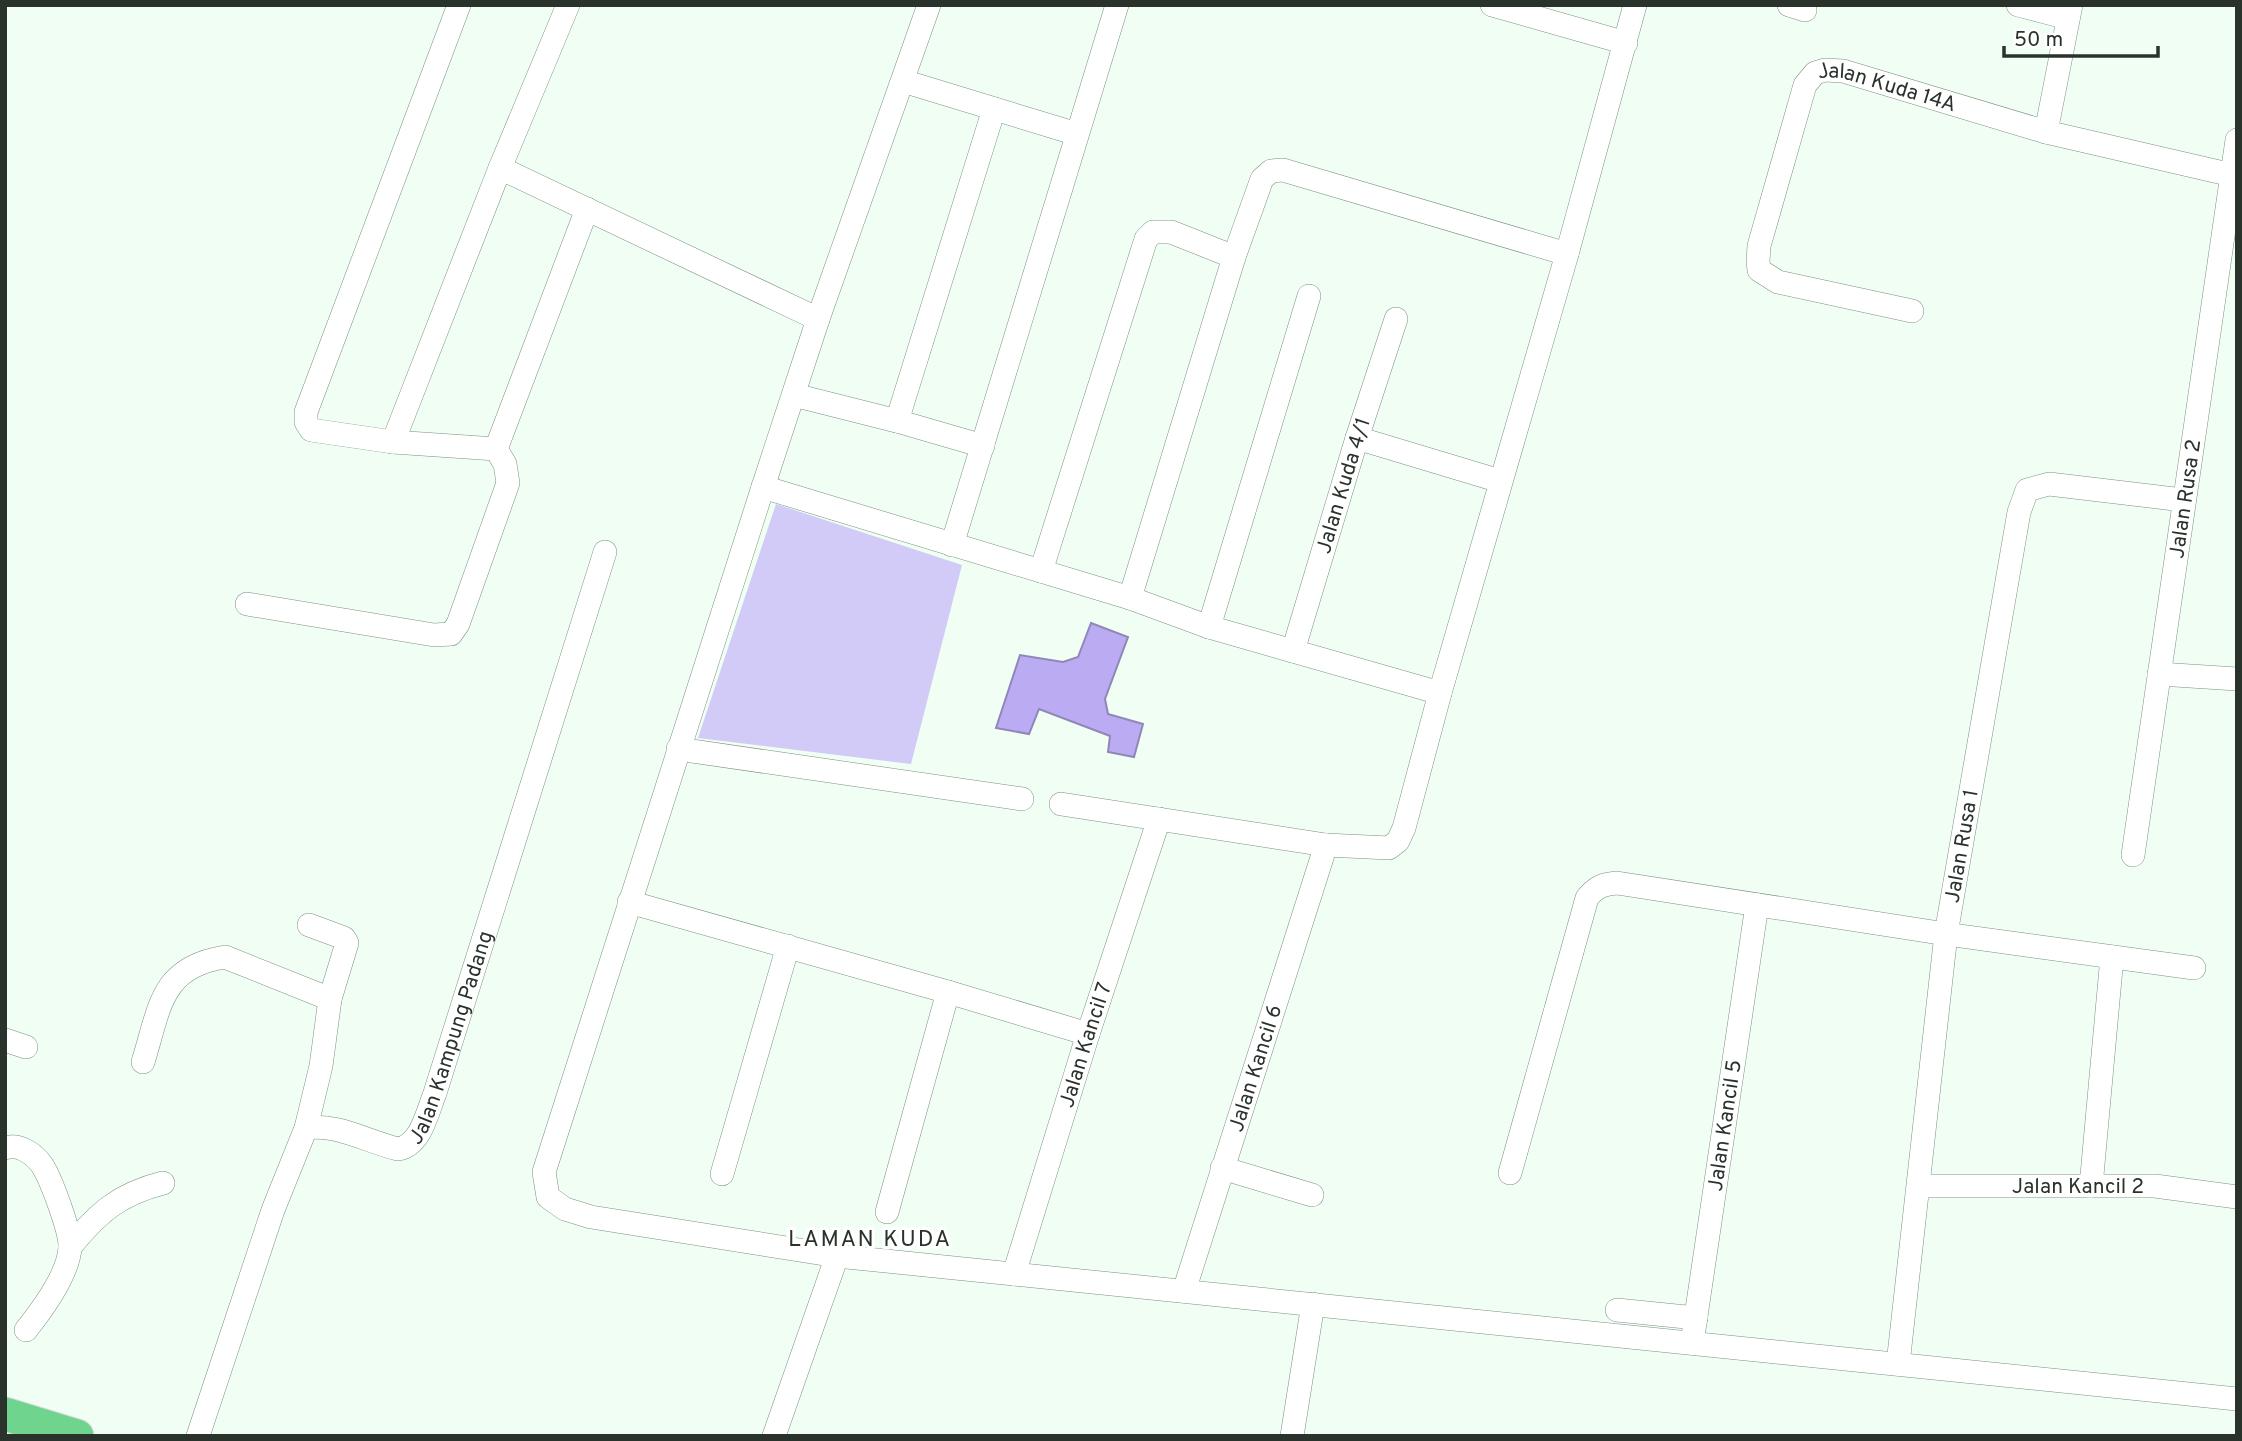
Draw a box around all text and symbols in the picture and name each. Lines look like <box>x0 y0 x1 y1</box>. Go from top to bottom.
scale bar <box>2004 14 2158 58</box>
text: 50 m <box>2014 27 2063 54</box>
street label: Jalan Kuda 14A <box>1814 58 1959 119</box>
street label: Jalan Kuda 4/1 <box>1311 414 1378 557</box>
street label: Jalan Rusa 2 <box>2164 438 2208 560</box>
street label: Jalan Rusa 1 <box>1940 787 1986 905</box>
street label: Jalan Kampung Padang <box>403 928 500 1150</box>
street label: Jalan Kancil 7 <box>1054 979 1119 1111</box>
street label: Jalan Kancil 6 <box>1224 1002 1289 1135</box>
street label: Jalan Kancil 5 <box>1703 1058 1749 1193</box>
street label: Jalan Kancil 2 <box>2012 1174 2144 1201</box>
district label: LAMAN KUDA <box>788 1226 952 1255</box>

